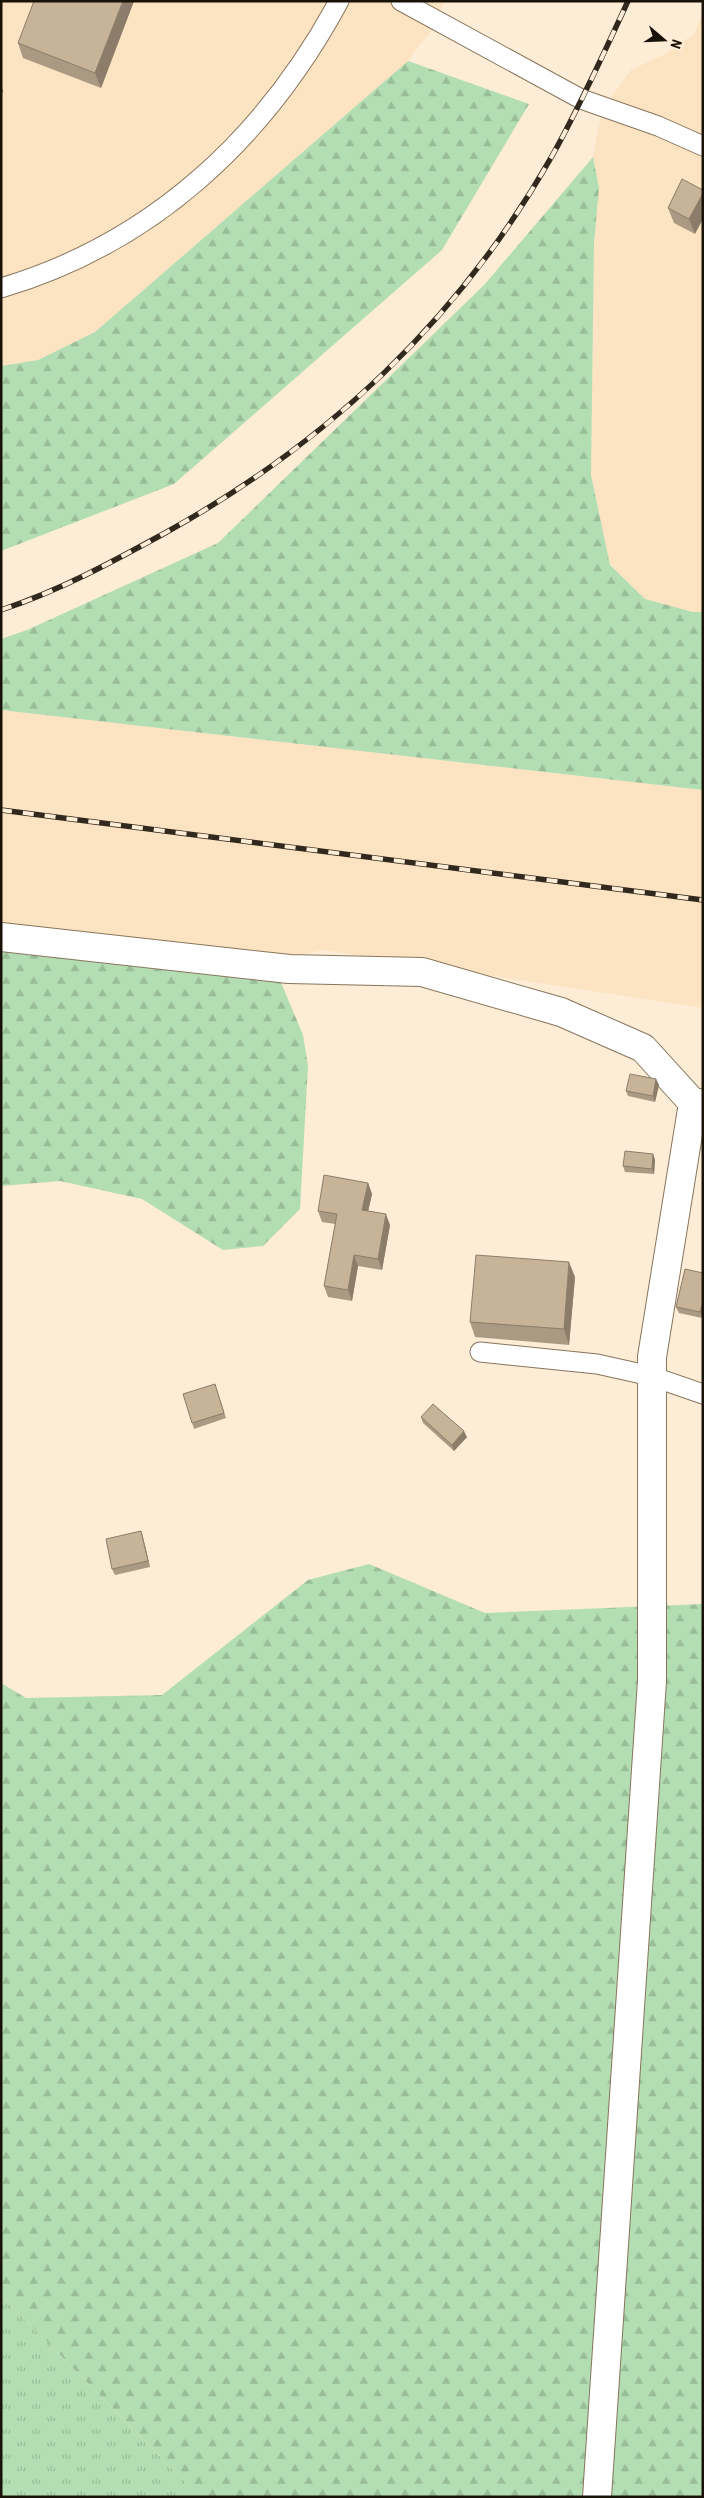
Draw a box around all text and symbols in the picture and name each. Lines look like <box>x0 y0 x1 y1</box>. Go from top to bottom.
north arrow <box>639 15 689 65</box>
text: N <box>667 38 685 51</box>

